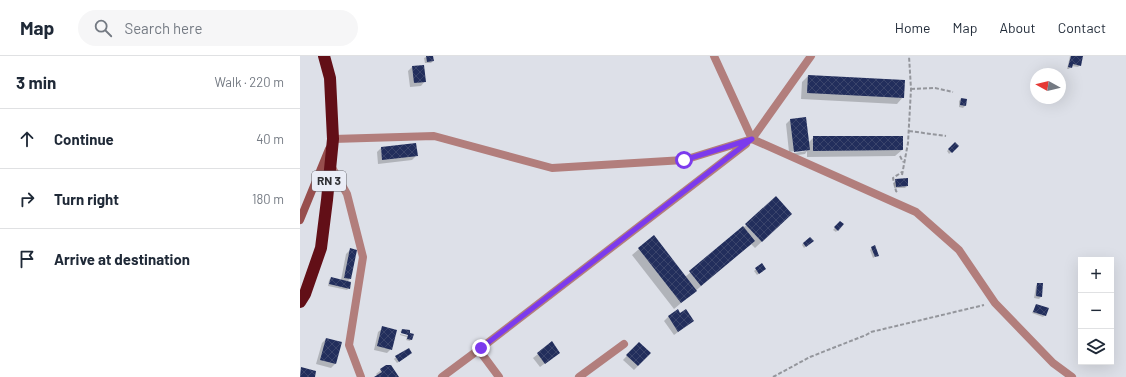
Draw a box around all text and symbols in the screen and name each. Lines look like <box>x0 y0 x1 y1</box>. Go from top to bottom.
search box <box>78 10 358 46</box>
text: Map <box>20 16 54 39</box>
icon: search <box>92 17 114 39</box>
text: Search here <box>124 19 202 37</box>
text: Home <box>895 19 931 36</box>
text: Map <box>953 19 977 36</box>
text: About <box>999 19 1036 36</box>
text: Contact <box>1058 19 1106 36</box>
north arrow <box>1030 68 1066 104</box>
text: 3 min <box>16 72 56 92</box>
text: Walk · 220 m <box>214 74 284 90</box>
icon: ahead <box>16 128 38 150</box>
text: Continue <box>54 130 114 148</box>
text: 40 m <box>256 131 284 147</box>
route start <box>675 151 693 169</box>
road number: RN 3 <box>312 171 346 191</box>
icon: right <box>16 188 38 210</box>
text: Turn right <box>54 190 119 208</box>
text: 180 m <box>252 191 284 207</box>
icon: arrive <box>16 248 38 270</box>
text: Arrive at destination <box>54 250 190 268</box>
map controls <box>1078 257 1114 365</box>
button: + <box>1078 257 1114 293</box>
button: − <box>1078 293 1114 329</box>
button: layers <box>1078 329 1114 365</box>
route end <box>472 339 490 357</box>

